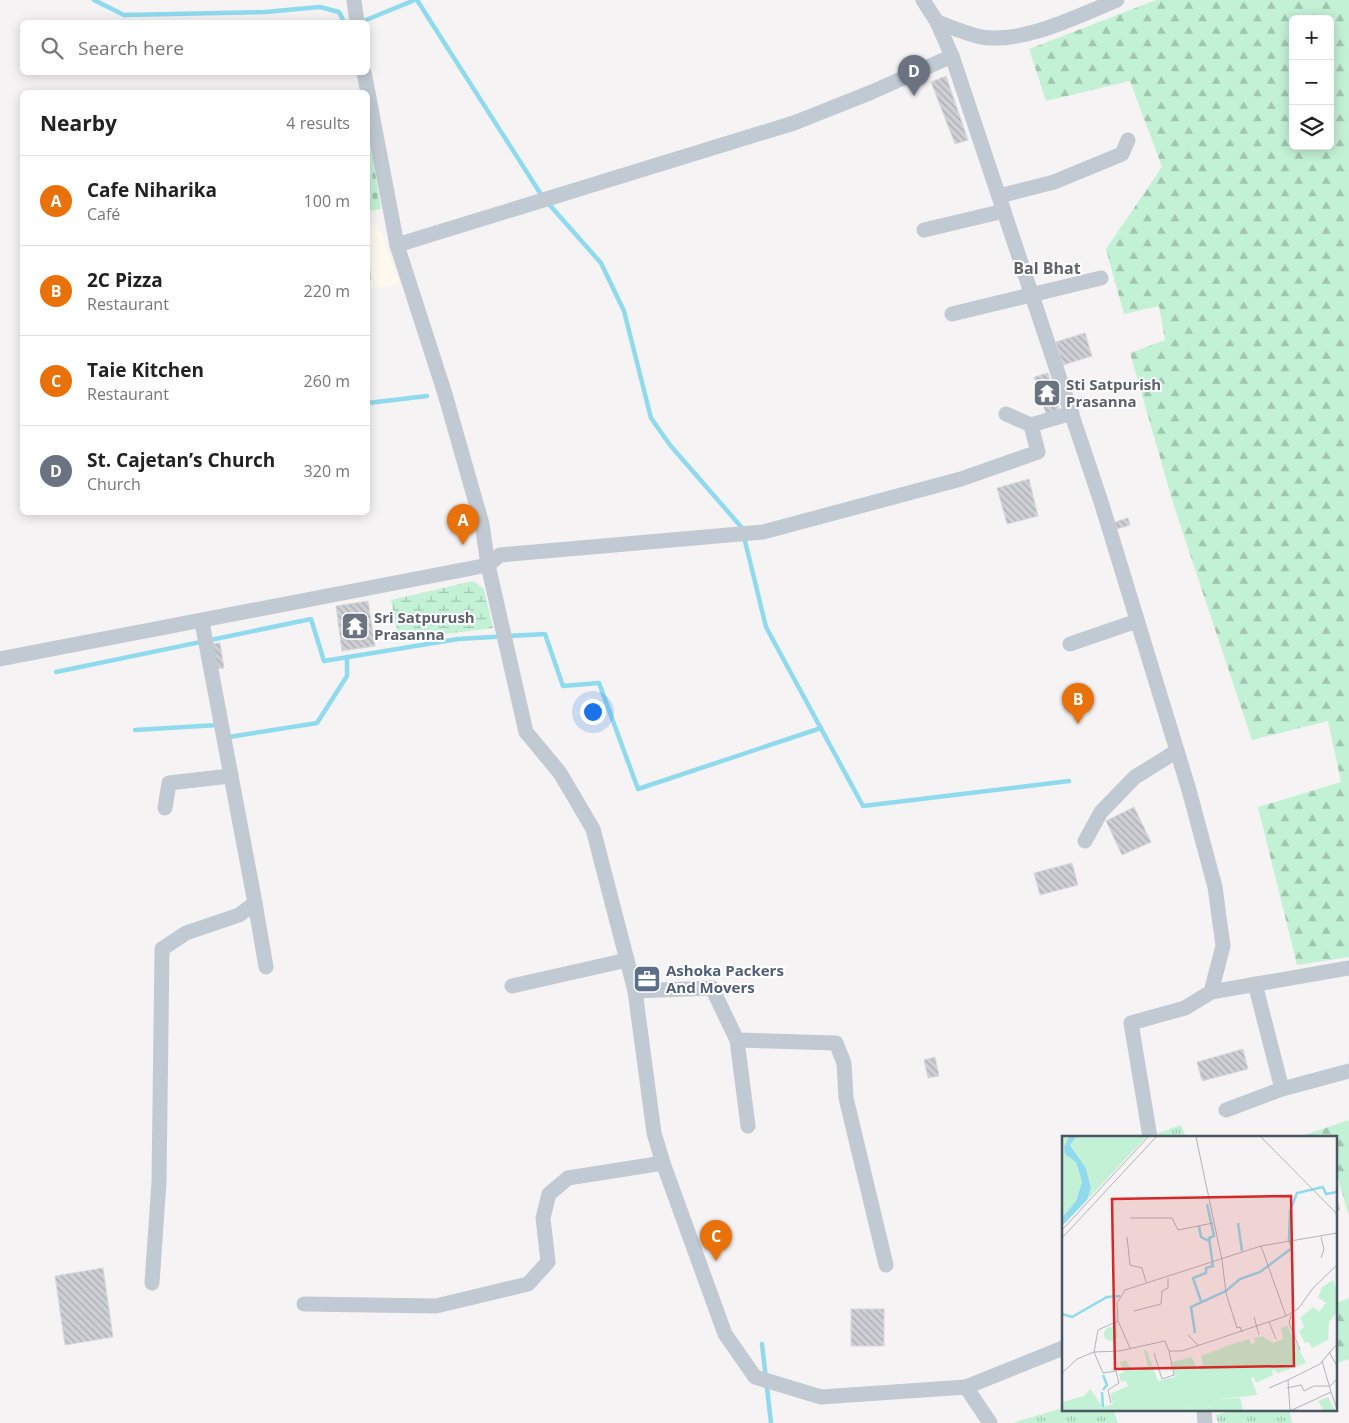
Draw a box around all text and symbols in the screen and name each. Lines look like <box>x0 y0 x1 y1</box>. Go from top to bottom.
map controls <box>1289 15 1334 150</box>
button: + <box>1289 15 1334 60</box>
search box <box>20 20 370 75</box>
icon: search <box>38 34 66 62</box>
text: Search here <box>78 35 184 61</box>
pin: D <box>898 55 930 96</box>
button: − <box>1289 60 1334 105</box>
button: layers <box>1289 105 1334 150</box>
text: Nearby <box>40 109 117 137</box>
text: 4 results <box>286 112 350 134</box>
text: Cafe Niharika <box>87 177 217 203</box>
text: A <box>50 190 62 212</box>
text: 100 m <box>304 190 350 212</box>
text: Café <box>87 203 120 225</box>
district label: Bal Bhat <box>1013 257 1081 279</box>
text: 2C Pizza <box>87 267 163 293</box>
text: B <box>51 280 61 302</box>
text: 220 m <box>304 280 350 302</box>
text: Restaurant <box>87 293 169 315</box>
text: Taie Kitchen <box>87 357 204 383</box>
text: C <box>51 370 61 392</box>
text: 260 m <box>304 370 350 392</box>
place label: Sti Satpurish Prasanna <box>1066 374 1161 411</box>
temple icon: Sti Satpurish Prasanna <box>1032 378 1062 408</box>
text: Restaurant <box>87 383 169 405</box>
text: St. Cajetan’s Church <box>87 447 275 473</box>
text: D <box>50 460 62 482</box>
text: 320 m <box>304 460 350 482</box>
text: Church <box>87 473 141 495</box>
pin: A <box>447 504 479 545</box>
place label: Sri Satpurush Prasanna <box>374 607 475 644</box>
temple icon: Sri Satpurush Prasanna <box>340 611 370 641</box>
pin: B <box>1062 683 1094 724</box>
your location <box>580 699 606 725</box>
place label: Ashoka Packers And Movers <box>666 960 784 997</box>
office icon: Ashoka Packers And Movers <box>632 964 662 994</box>
inset map <box>1062 1136 1336 1410</box>
pin: C <box>700 1220 732 1261</box>

